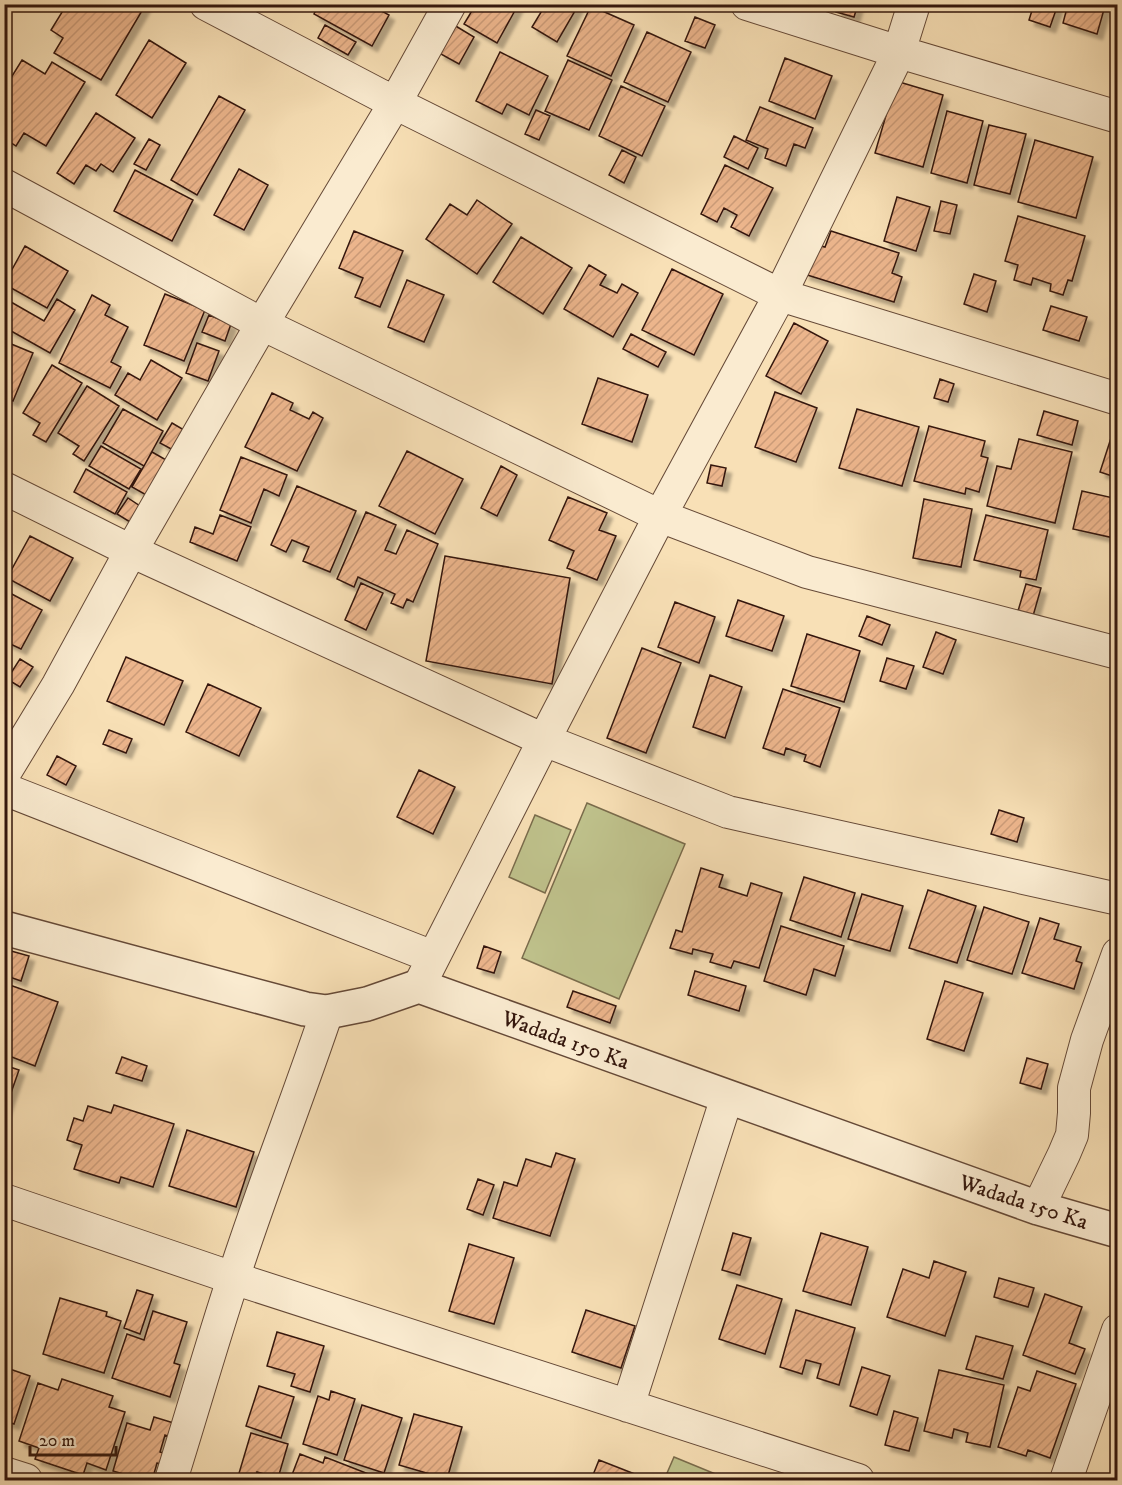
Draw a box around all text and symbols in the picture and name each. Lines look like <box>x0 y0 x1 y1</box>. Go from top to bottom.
street label: Wadada 150 Ka <box>497 1005 634 1076</box>
street label: Wadada 150 Ka <box>955 1169 1092 1236</box>
scale bar <box>30 1419 116 1457</box>
text: 20 m <box>39 1430 75 1452</box>

